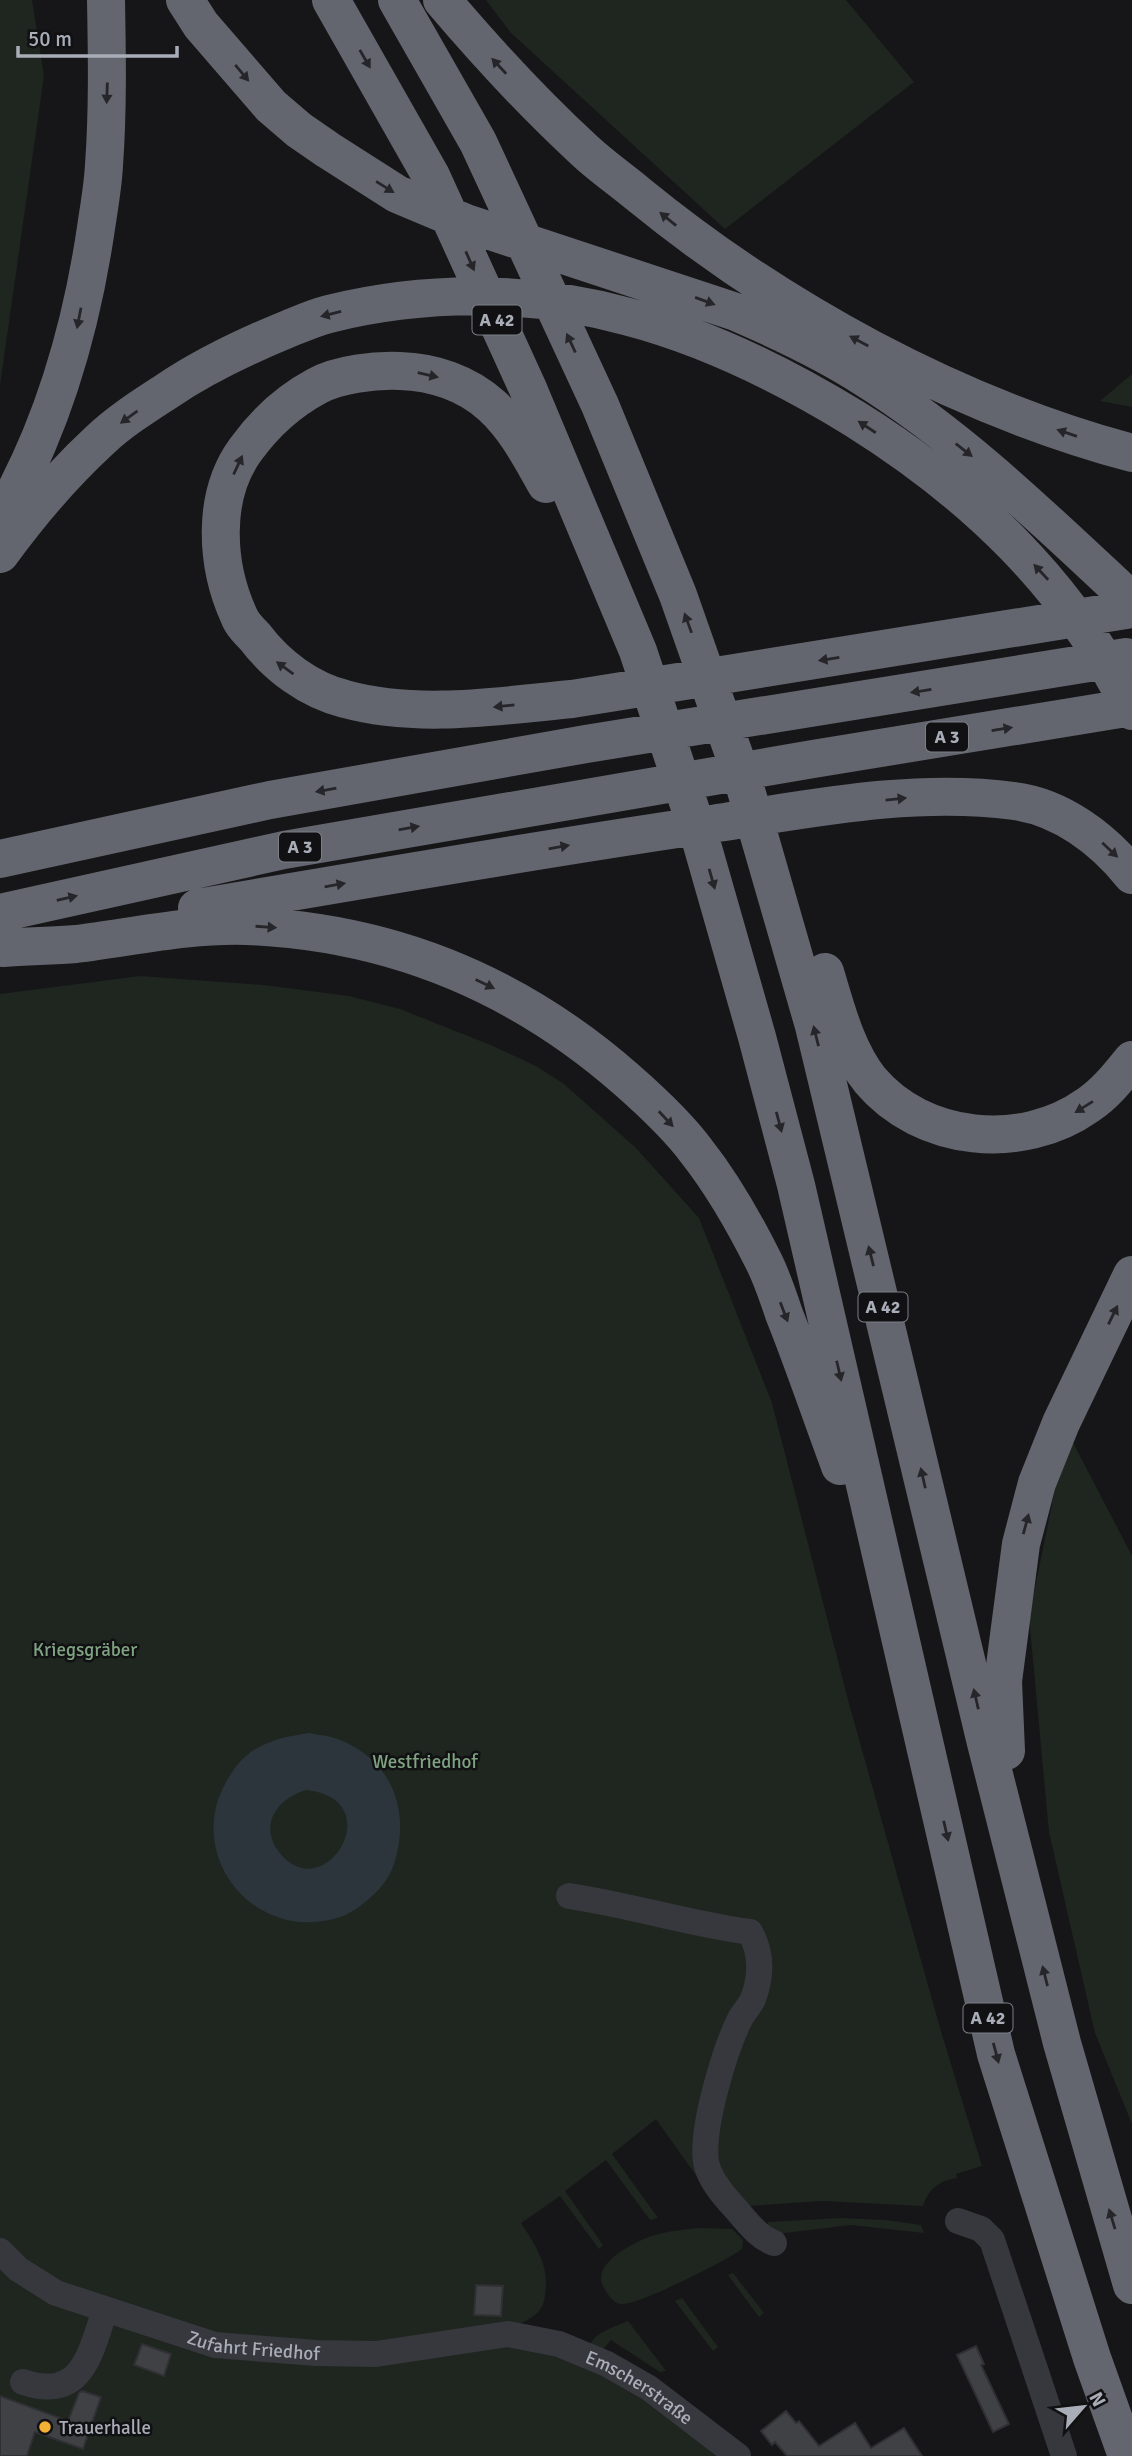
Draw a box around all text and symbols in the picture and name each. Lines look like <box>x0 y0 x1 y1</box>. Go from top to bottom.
scale bar <box>18 14 177 58</box>
text: 50 m <box>28 26 72 52</box>
one-way arrow <box>359 50 371 69</box>
one-way arrow <box>492 58 508 75</box>
one-way arrow <box>234 65 249 82</box>
one-way arrow <box>102 82 113 104</box>
one-way arrow <box>376 180 395 193</box>
one-way arrow <box>659 211 677 226</box>
one-way arrow <box>464 251 476 271</box>
one-way arrow <box>694 296 715 307</box>
road number: A 42 <box>472 306 522 334</box>
one-way arrow <box>73 307 84 329</box>
one-way arrow <box>319 309 341 320</box>
one-way arrow <box>566 333 577 353</box>
one-way arrow <box>849 335 869 347</box>
one-way arrow <box>417 369 439 380</box>
one-way arrow <box>120 410 138 424</box>
one-way arrow <box>857 420 876 433</box>
one-way arrow <box>1056 427 1077 438</box>
one-way arrow <box>956 442 973 457</box>
one-way arrow <box>232 455 243 475</box>
one-way arrow <box>1033 563 1049 581</box>
one-way arrow <box>682 612 693 633</box>
one-way arrow <box>818 654 840 665</box>
one-way arrow <box>276 661 294 675</box>
one-way arrow <box>909 686 931 697</box>
one-way arrow <box>492 701 514 712</box>
road number: A 3 <box>926 722 968 752</box>
one-way arrow <box>991 723 1013 734</box>
one-way arrow <box>315 785 337 796</box>
one-way arrow <box>886 794 908 805</box>
one-way arrow <box>399 822 421 833</box>
road number: A 3 <box>279 832 321 862</box>
one-way arrow <box>548 841 570 852</box>
one-way arrow <box>1101 842 1119 858</box>
one-way arrow <box>707 869 717 890</box>
one-way arrow <box>324 879 346 890</box>
one-way arrow <box>56 893 78 904</box>
one-way arrow <box>255 922 277 933</box>
one-way arrow <box>475 978 495 989</box>
one-way arrow <box>810 1024 821 1046</box>
one-way arrow <box>1074 1100 1093 1113</box>
one-way arrow <box>658 1110 674 1127</box>
one-way arrow <box>774 1111 785 1133</box>
one-way arrow <box>865 1245 876 1267</box>
road number: A 42 <box>858 1292 908 1322</box>
one-way arrow <box>778 1301 789 1322</box>
one-way arrow <box>1107 1305 1118 1325</box>
one-way arrow <box>834 1360 845 1382</box>
one-way arrow <box>918 1467 929 1489</box>
one-way arrow <box>1021 1513 1032 1535</box>
park label: Kriegsgräber <box>33 1638 137 1662</box>
one-way arrow <box>970 1688 981 1710</box>
park label: Westfriedhof <box>372 1750 479 1774</box>
one-way arrow <box>940 1820 951 1842</box>
one-way arrow <box>1039 1965 1050 1987</box>
road number: A 42 <box>964 2004 1012 2032</box>
one-way arrow <box>991 2042 1002 2064</box>
one-way arrow <box>1107 2208 1117 2229</box>
street label: Zufahrt Friedhof <box>184 2326 321 2366</box>
street label: Emscherstraße <box>582 2345 698 2430</box>
north arrow <box>1048 2372 1118 2442</box>
text: N <box>1083 2388 1111 2411</box>
place label: Trauerhalle <box>59 2416 151 2440</box>
marker: Trauerhalle <box>37 2419 53 2435</box>

